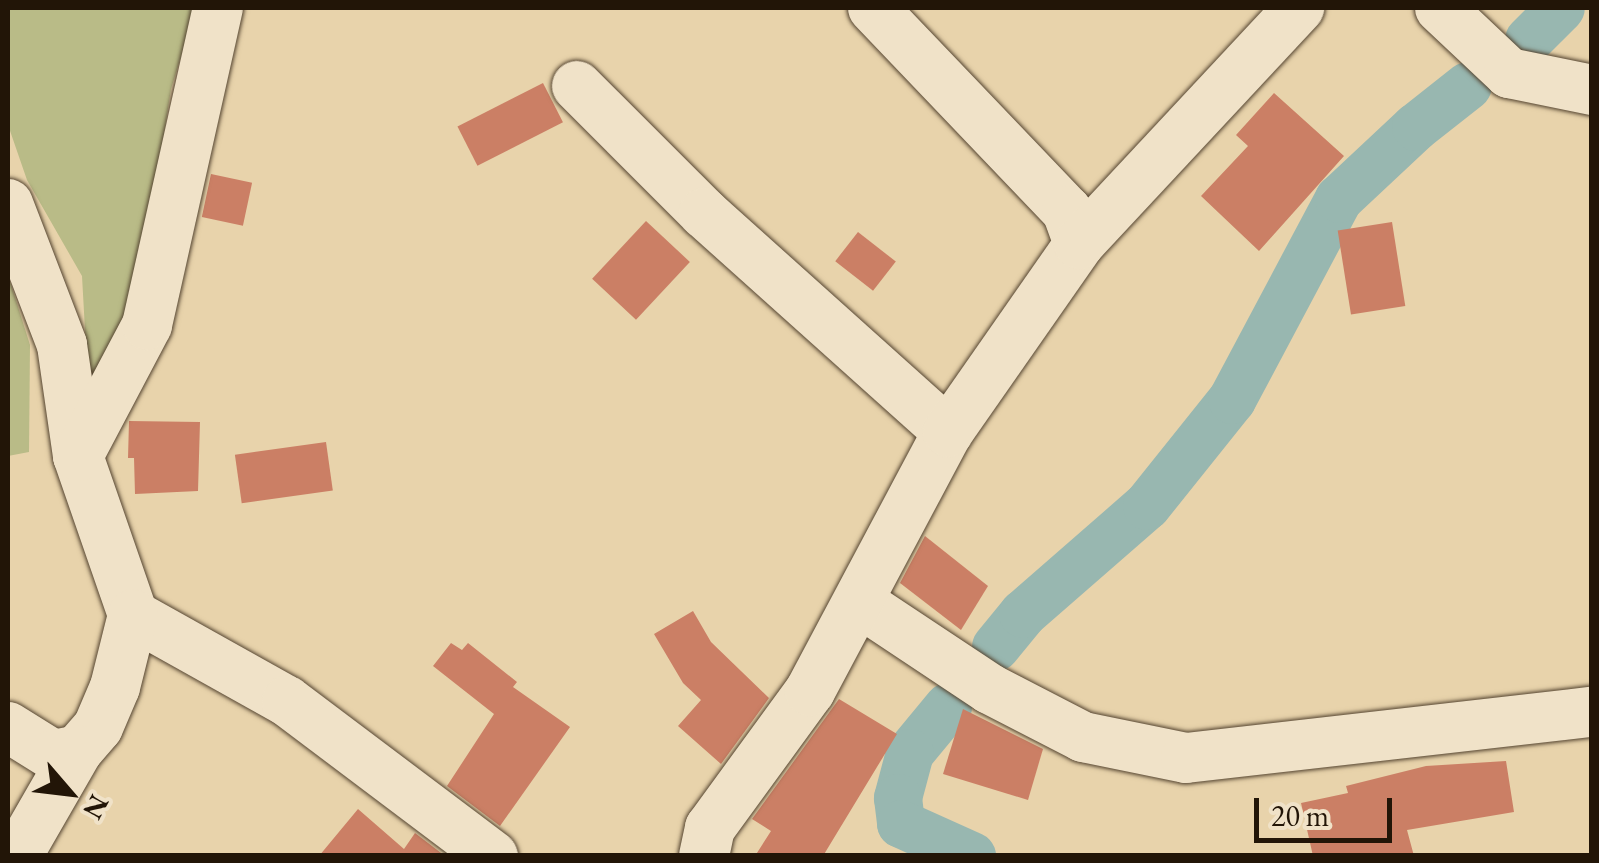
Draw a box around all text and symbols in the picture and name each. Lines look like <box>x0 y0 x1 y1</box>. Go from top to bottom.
north arrow <box>20 743 120 843</box>
scale bar <box>1259 778 1396 840</box>
text: N <box>75 789 118 826</box>
text: 20 m <box>1271 796 1329 835</box>

